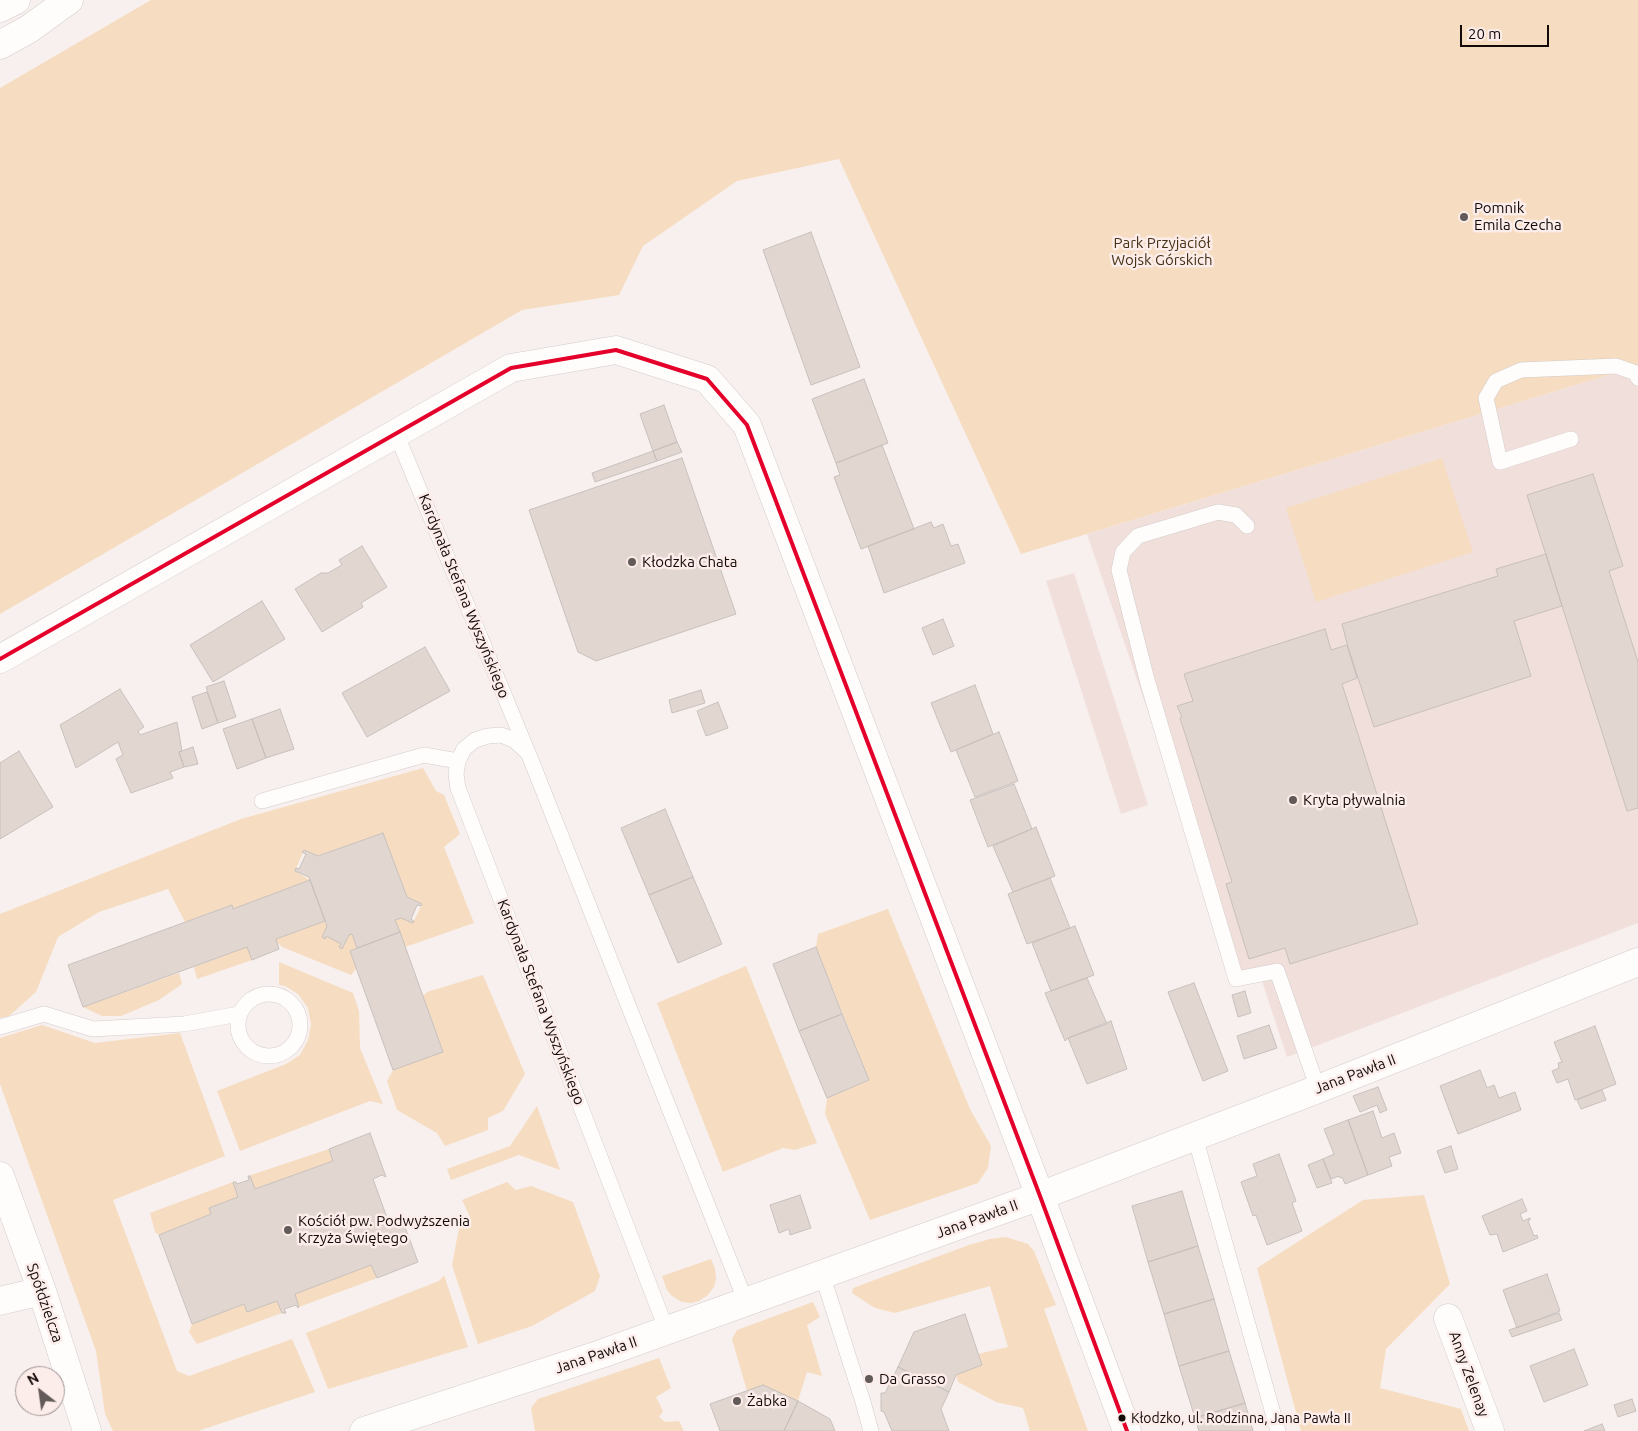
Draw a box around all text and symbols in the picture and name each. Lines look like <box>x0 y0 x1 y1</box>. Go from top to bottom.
scale bar <box>1463 15 1552 47</box>
text: 20 m <box>1468 25 1501 42</box>
place label: Pomnik Emila Czecha <box>1474 199 1562 234</box>
marker: Pomnik Emila Czecha <box>1458 211 1470 223</box>
park label: Park Przyjaciół Wojsk Górskich <box>1111 234 1213 269</box>
street label: Kardynała Stefana Wyszyńskiego <box>415 491 513 701</box>
place label: Kłodzka Chata <box>642 553 737 571</box>
marker: Kłodzka Chata <box>626 556 638 568</box>
place label: Kryta pływalnia <box>1303 791 1406 809</box>
marker: Kryta pływalnia <box>1287 794 1299 806</box>
street label: Kardynała Stefana Wyszyńskiego <box>493 897 589 1107</box>
street label: Jana Pawła II <box>1312 1050 1398 1098</box>
street label: Jana Pawła II <box>934 1196 1020 1242</box>
place label: Kościół pw. Podwyższenia Krzyża Świętego <box>298 1212 470 1247</box>
marker: Kościół pw. Podwyższenia Krzyża Świętego <box>282 1224 294 1236</box>
street label: Spółdzielcza <box>23 1261 67 1345</box>
street label: Anny Zelenay <box>1445 1329 1493 1419</box>
street label: Jana Pawła II <box>552 1333 640 1377</box>
north arrow <box>15 1366 65 1416</box>
text: N <box>24 1369 42 1388</box>
place label: Da Grasso <box>879 1370 946 1388</box>
marker: Da Grasso <box>863 1373 875 1385</box>
place label: Żabka <box>747 1392 787 1410</box>
marker: Żabka <box>731 1395 743 1407</box>
place label: Kłodzko, ul. Rodzinna, Jana Pawła II <box>1131 1410 1351 1426</box>
marker: Kłodzko, ul. Rodzinna, Jana Pawła II <box>1117 1413 1127 1423</box>

